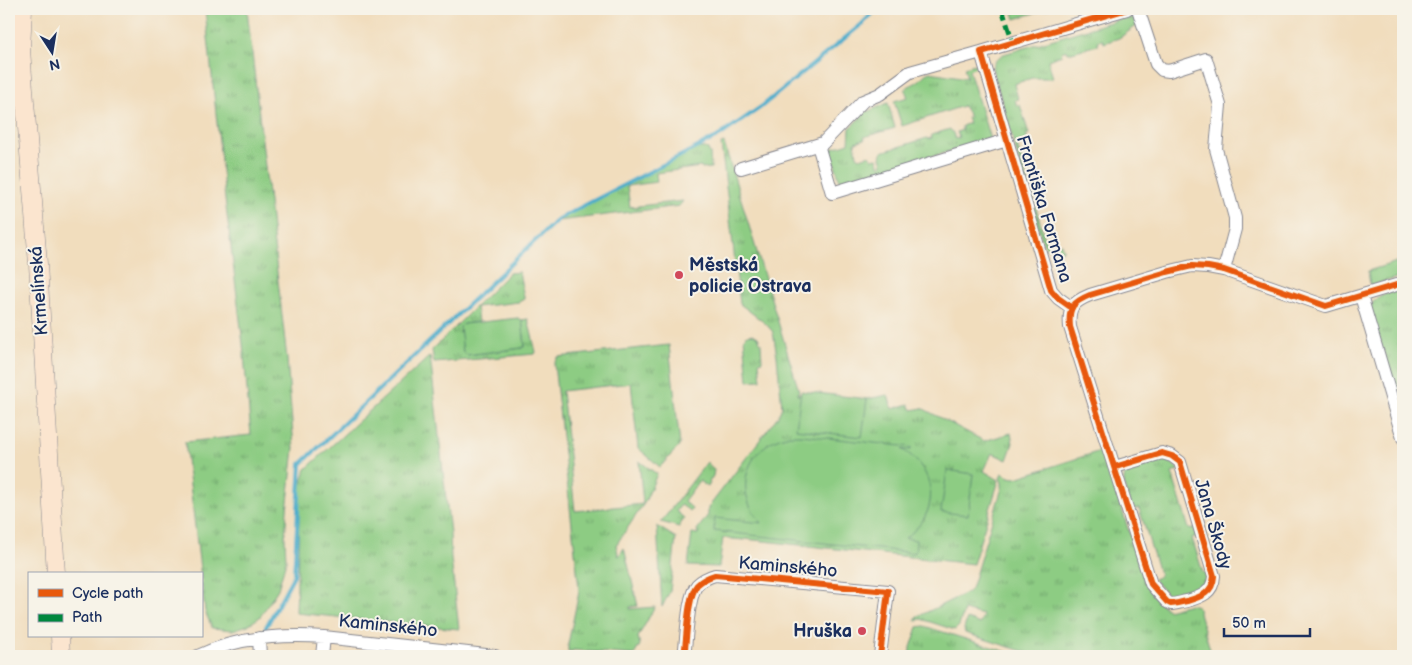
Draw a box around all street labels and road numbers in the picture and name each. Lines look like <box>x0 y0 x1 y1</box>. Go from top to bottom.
street label: Františka Formana <box>1012 133 1076 285</box>
street label: Krmelínská <box>25 246 53 336</box>
street label: Jana Škody <box>1190 476 1237 573</box>
street label: Kaminského <box>738 552 838 582</box>
street label: Kaminského <box>338 610 438 642</box>

